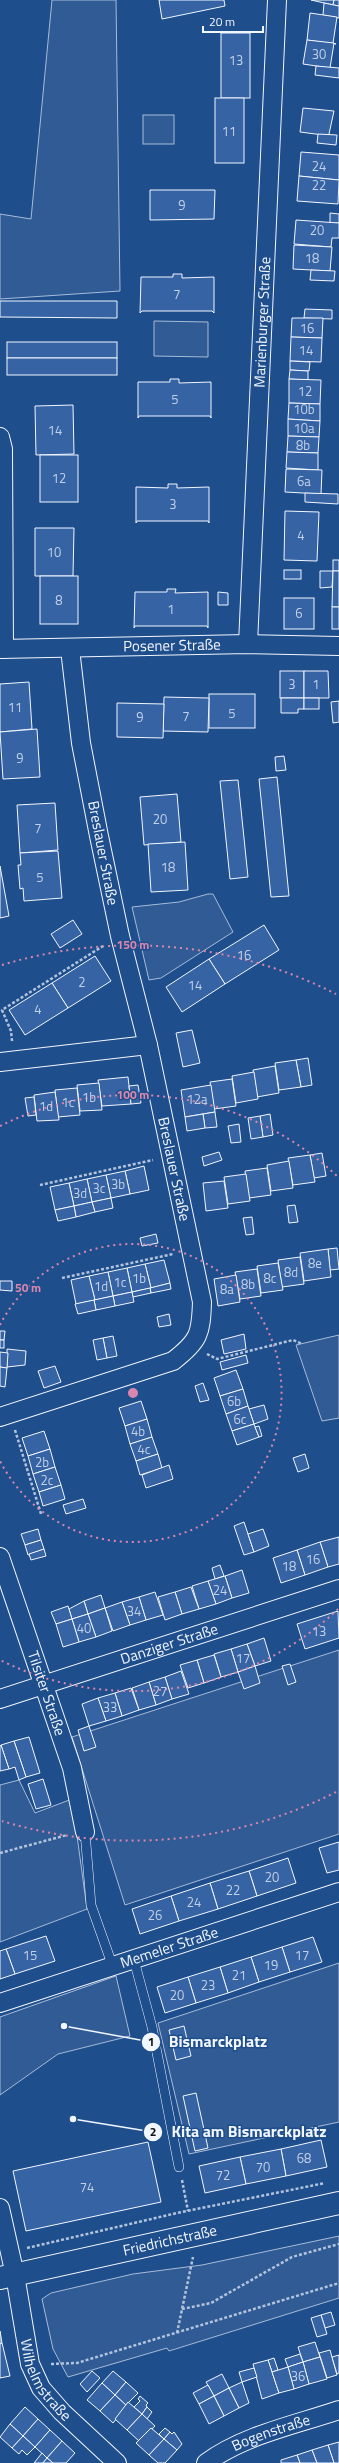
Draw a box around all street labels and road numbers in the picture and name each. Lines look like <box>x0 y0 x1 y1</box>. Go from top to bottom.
street label: Marienburger Straße <box>248 256 276 388</box>
street label: Posener Straße <box>123 633 221 658</box>
street label: Breslauer Straße <box>82 799 125 907</box>
street label: Breslauer Straße <box>152 1115 197 1223</box>
street label: Danziger Straße <box>117 1617 221 1670</box>
street label: Tilsiter Straße <box>22 1648 72 1739</box>
street label: Memeler Straße <box>117 1920 221 1974</box>
street label: Friedrichstraße <box>120 2218 219 2262</box>
street label: Wilhelmstraße <box>15 2337 77 2426</box>
street label: Bogenstraße <box>228 2408 313 2457</box>

